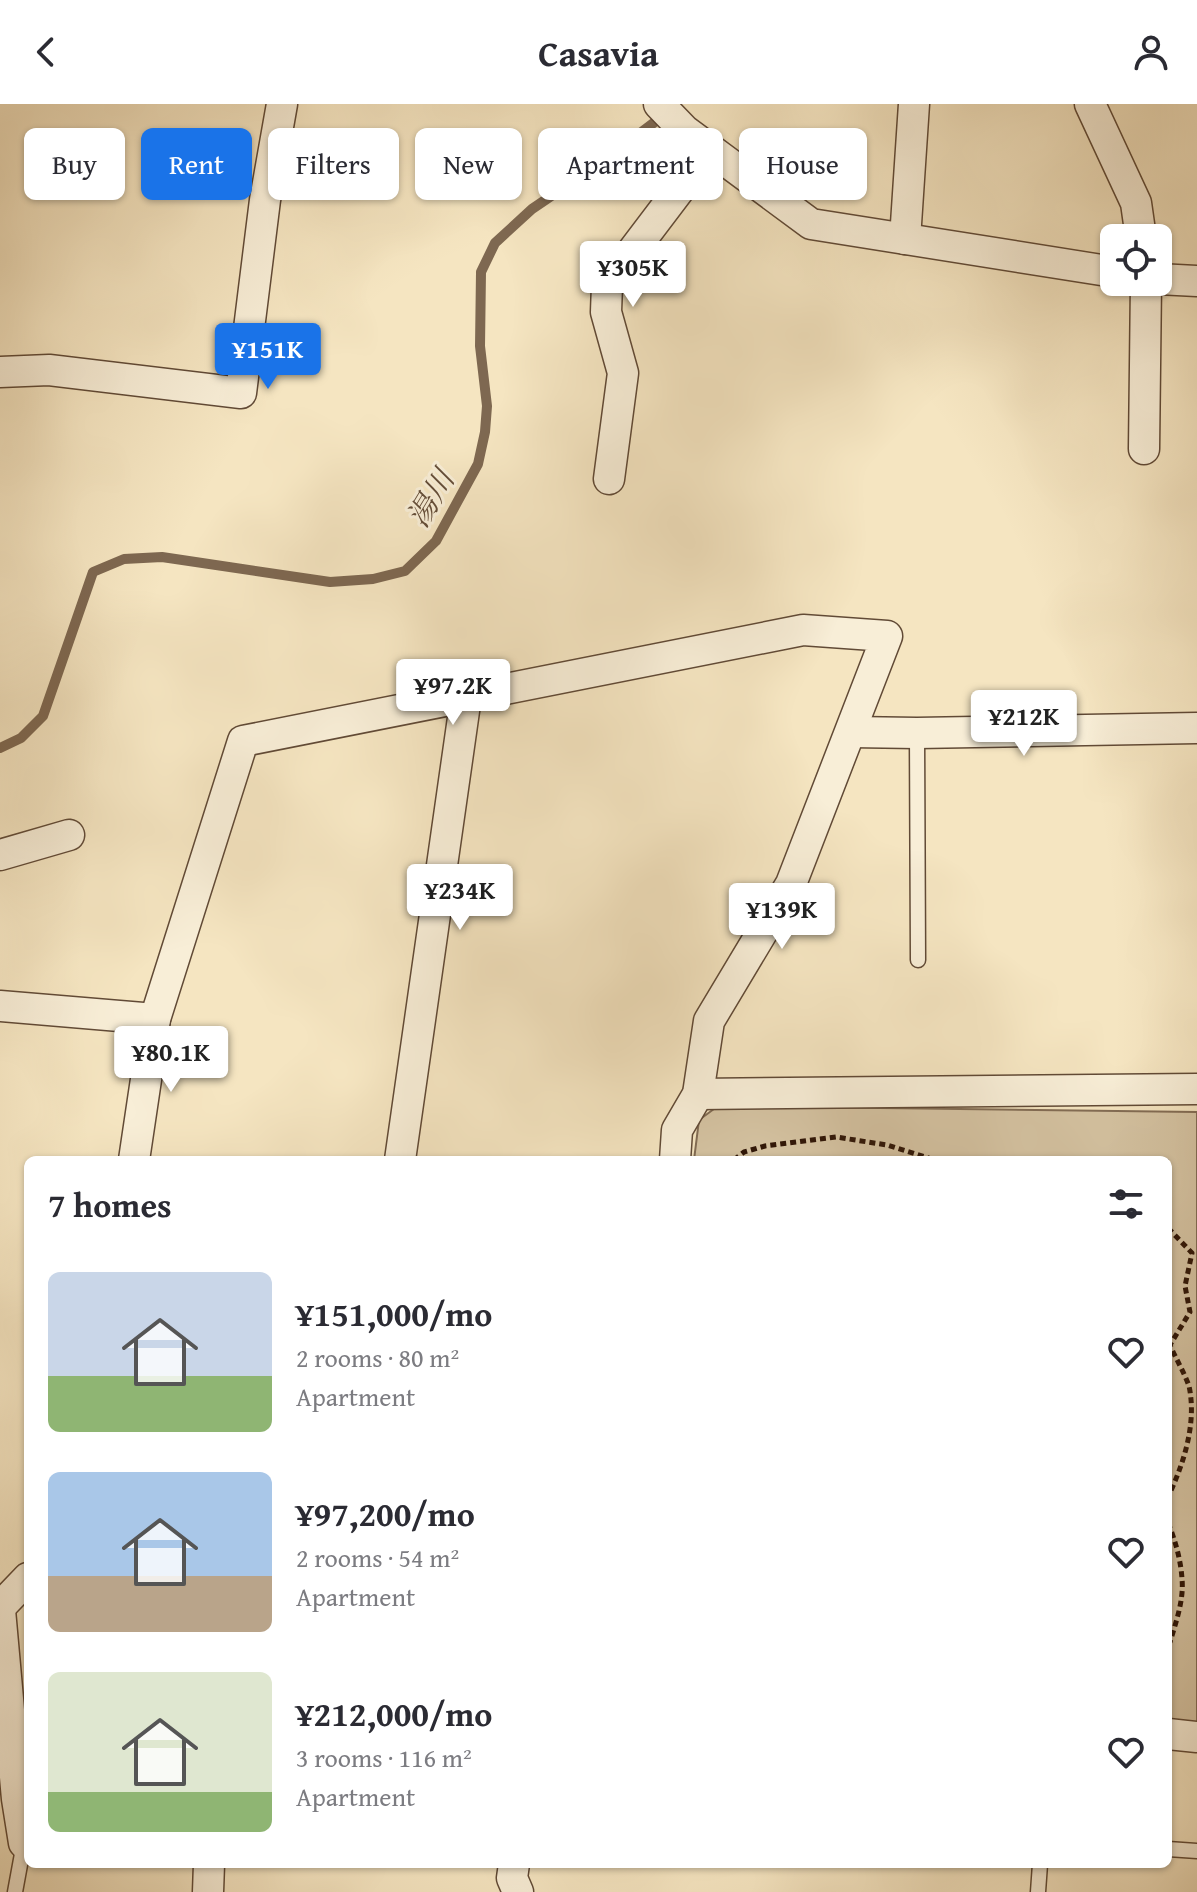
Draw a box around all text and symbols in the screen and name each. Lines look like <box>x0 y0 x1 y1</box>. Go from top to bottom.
text: Casavia <box>538 26 659 79</box>
icon: back <box>24 30 68 74</box>
icon: person <box>1129 30 1173 74</box>
chip: Buy <box>24 128 125 200</box>
chip: Rent <box>141 128 252 200</box>
chip: Filters <box>268 128 399 200</box>
chip: New <box>415 128 522 200</box>
chip: Apartment <box>538 128 723 200</box>
chip: House <box>739 128 867 200</box>
map controls <box>1100 224 1172 296</box>
button: locate <box>1100 224 1172 296</box>
pin: ¥305K <box>577 241 689 309</box>
text: ¥305K <box>598 247 668 286</box>
pin: ¥151K <box>212 323 324 391</box>
text: ¥151K <box>233 329 303 368</box>
water label: 湯川 <box>396 458 466 535</box>
pin: ¥97.2K <box>388 659 518 727</box>
text: ¥97.2K <box>414 665 492 704</box>
pin: ¥212K <box>968 690 1080 758</box>
text: ¥212K <box>989 696 1059 735</box>
pin: ¥234K <box>404 864 516 932</box>
text: ¥234K <box>425 870 495 909</box>
pin: ¥139K <box>726 883 838 951</box>
text: ¥139K <box>747 889 817 928</box>
pin: ¥80.1K <box>106 1026 236 1094</box>
text: ¥80.1K <box>132 1032 210 1071</box>
text: 7 homes <box>48 1180 172 1229</box>
icon: filters <box>1104 1182 1148 1226</box>
text: ¥151,000/mo <box>296 1289 492 1338</box>
icon: home <box>112 1304 208 1400</box>
icon: heart <box>1104 1330 1148 1374</box>
text: 2 rooms · 80 m² <box>296 1338 459 1377</box>
text: Apartment <box>296 1377 415 1416</box>
text: ¥97,200/mo <box>296 1489 475 1538</box>
icon: home <box>112 1504 208 1600</box>
icon: heart <box>1104 1530 1148 1574</box>
text: 2 rooms · 54 m² <box>296 1538 459 1577</box>
text: Apartment <box>296 1577 415 1616</box>
text: ¥212,000/mo <box>296 1689 492 1738</box>
icon: home <box>112 1704 208 1800</box>
icon: heart <box>1104 1730 1148 1774</box>
text: 3 rooms · 116 m² <box>296 1738 472 1777</box>
text: Apartment <box>296 1777 415 1816</box>

